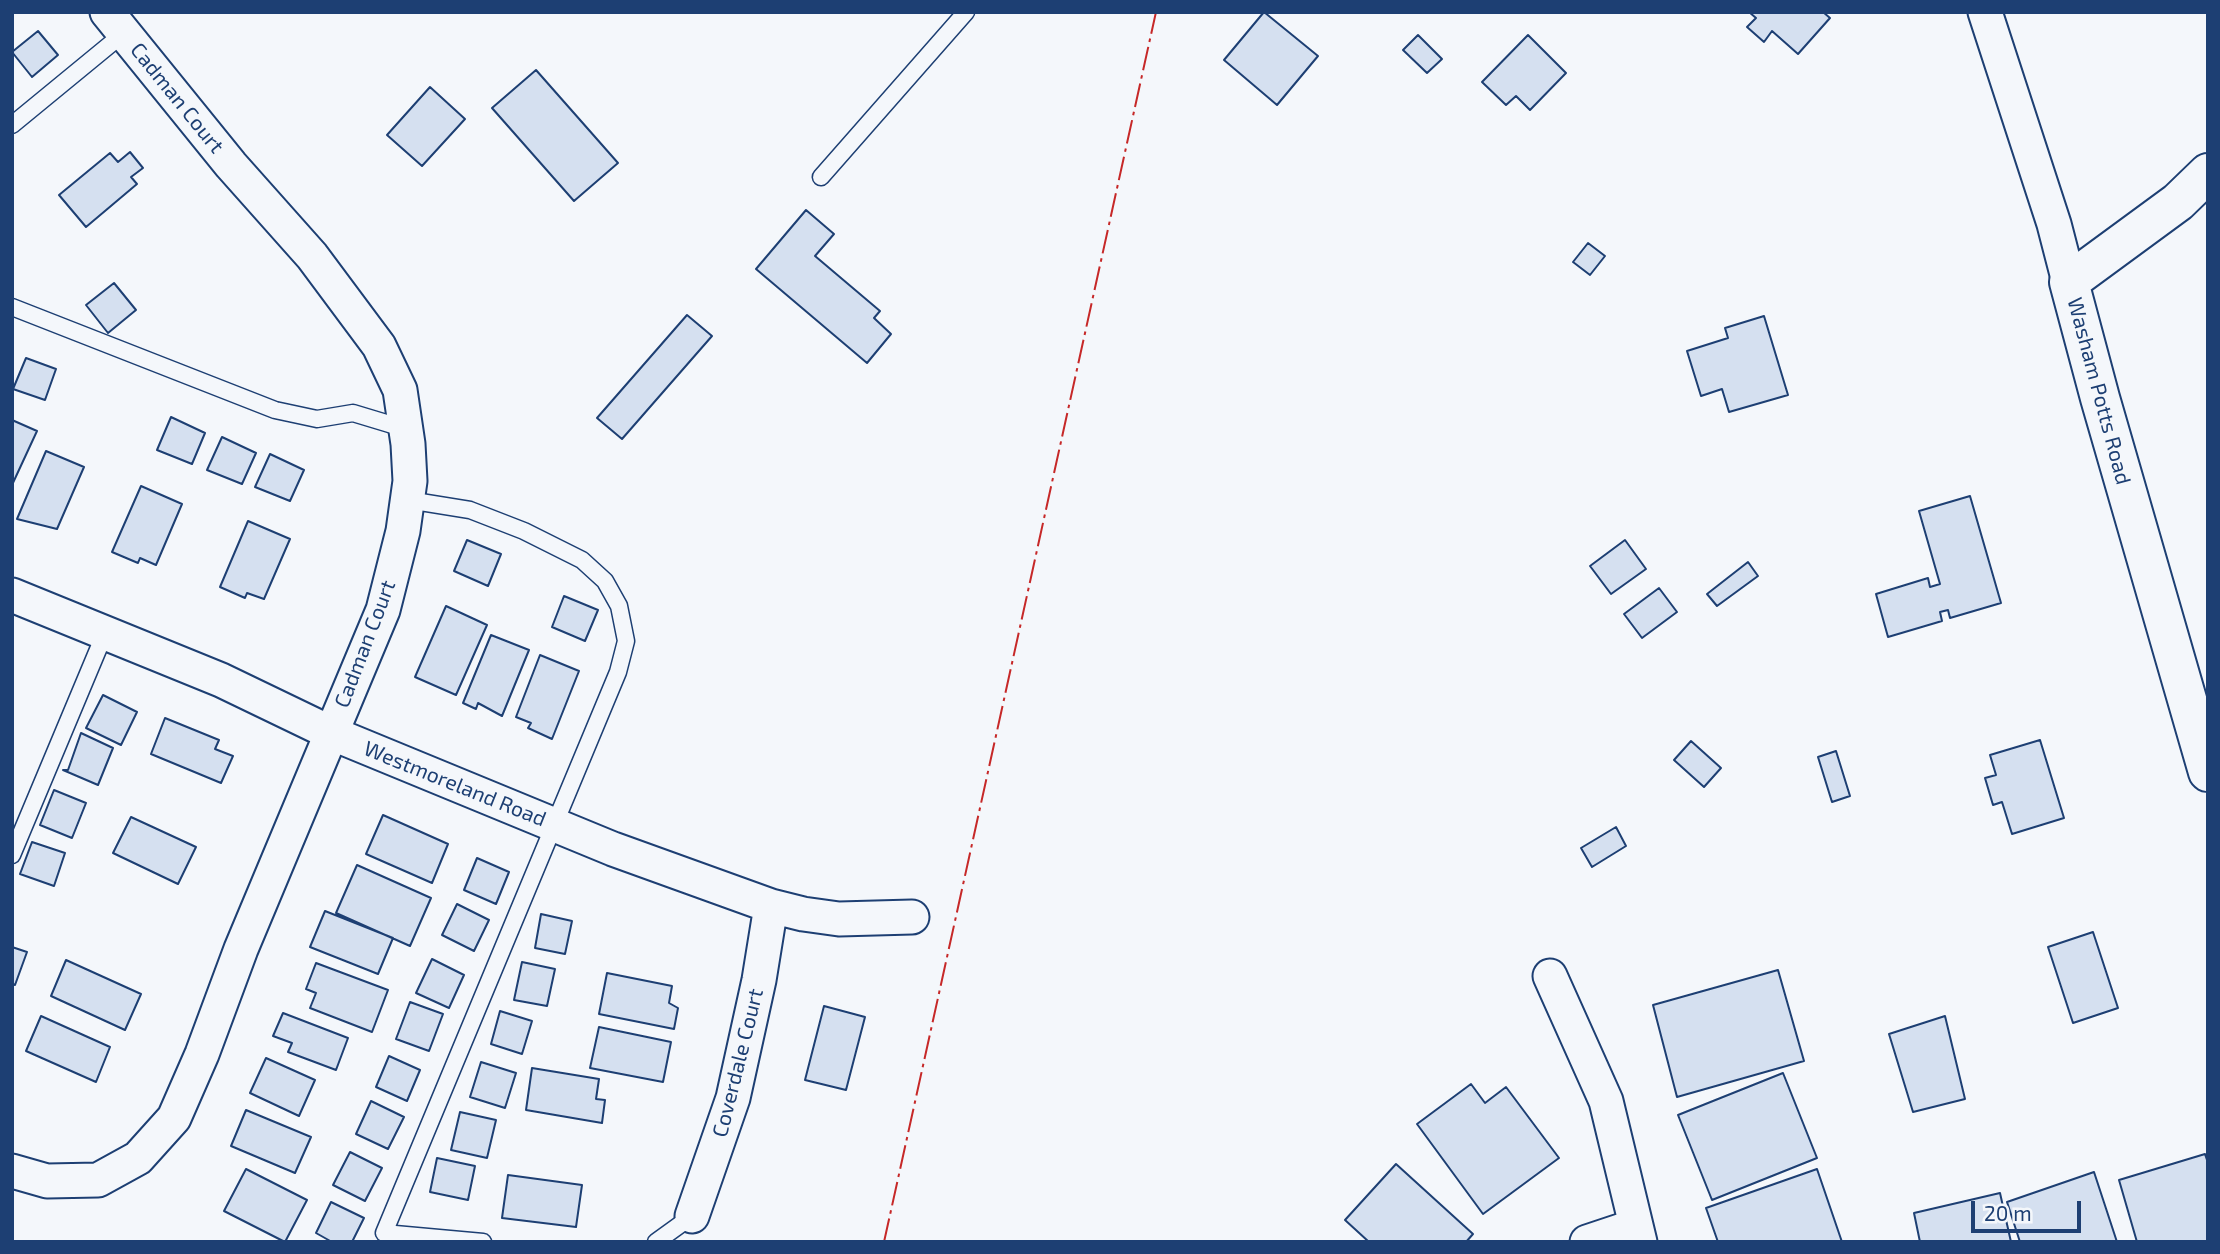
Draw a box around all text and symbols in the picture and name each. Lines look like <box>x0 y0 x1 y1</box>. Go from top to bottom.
street label: Cadman Court <box>125 38 229 158</box>
street label: Washam Potts Road <box>2062 295 2136 487</box>
street label: Cadman Court <box>329 577 401 711</box>
street label: Westmoreland Road <box>360 736 550 832</box>
street label: Coverdale Court <box>707 986 769 1140</box>
scale bar <box>1975 1188 2085 1232</box>
text: 20 m <box>1984 1200 2032 1225</box>

